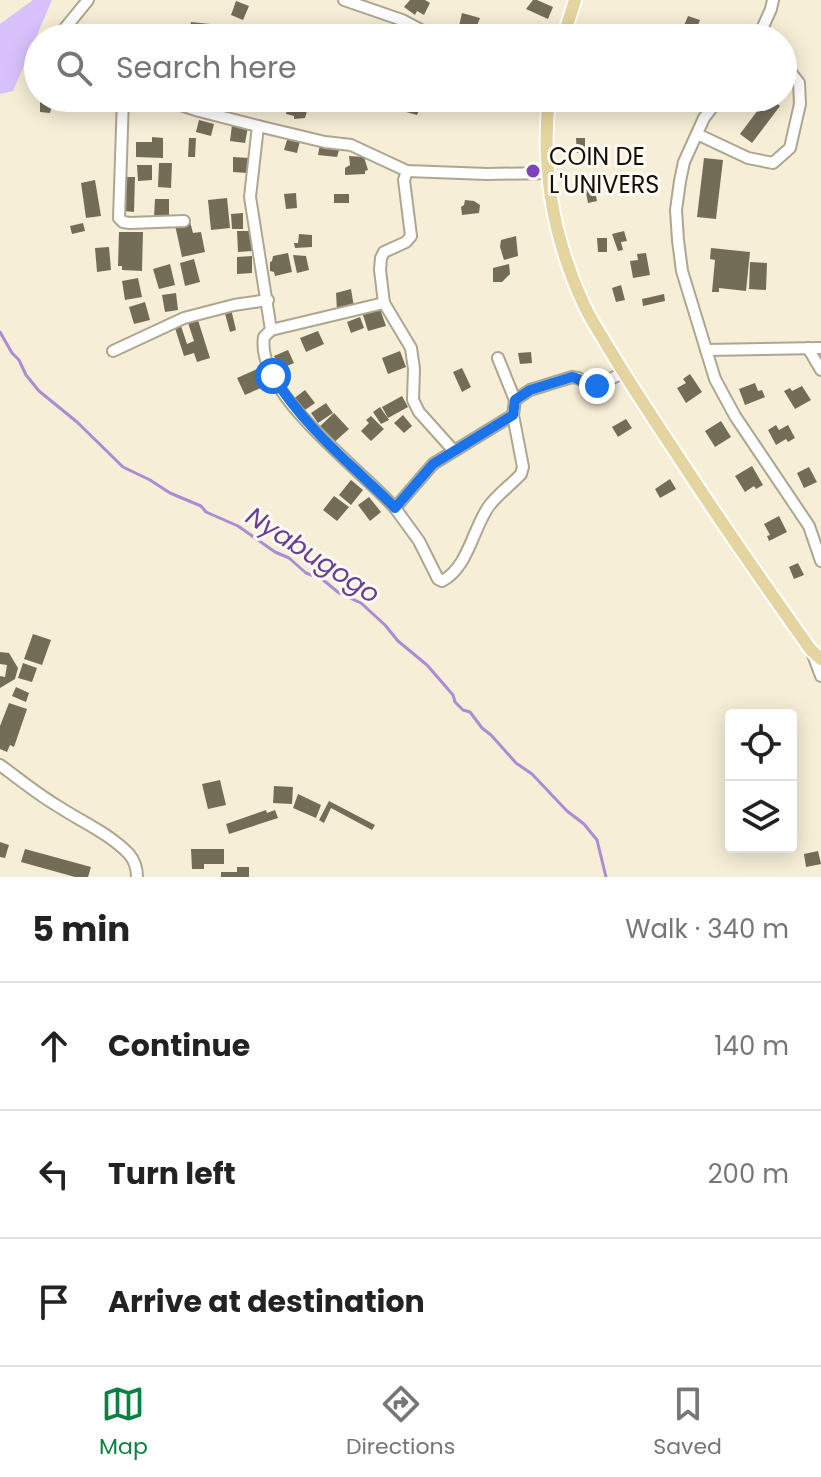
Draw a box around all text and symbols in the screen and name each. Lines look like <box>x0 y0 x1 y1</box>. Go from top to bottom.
search box <box>24 24 797 112</box>
icon: search <box>52 46 96 90</box>
text: Search here <box>116 46 297 89</box>
place label: COIN DE L'UNIVERS <box>549 140 659 201</box>
marker: COIN DE L'UNIVERS <box>524 162 542 180</box>
route start <box>255 358 291 394</box>
route end <box>579 368 615 404</box>
water label: Nyabugogo <box>239 498 387 612</box>
map controls <box>725 709 797 853</box>
button: locate <box>725 709 797 781</box>
button: layers <box>725 781 797 853</box>
text: 5 min <box>32 905 130 953</box>
text: Walk · 340 m <box>625 911 789 947</box>
icon: ahead <box>32 1024 76 1068</box>
text: Continue <box>108 1024 250 1067</box>
text: 140 m <box>714 1028 789 1064</box>
icon: left <box>32 1152 76 1196</box>
text: Turn left <box>108 1152 236 1195</box>
text: 200 m <box>708 1156 789 1192</box>
icon: arrive <box>32 1280 76 1324</box>
text: Arrive at destination <box>108 1280 425 1323</box>
tab: Map <box>99 1382 148 1463</box>
tab: Directions <box>346 1382 455 1463</box>
tab: Saved <box>653 1382 722 1463</box>

